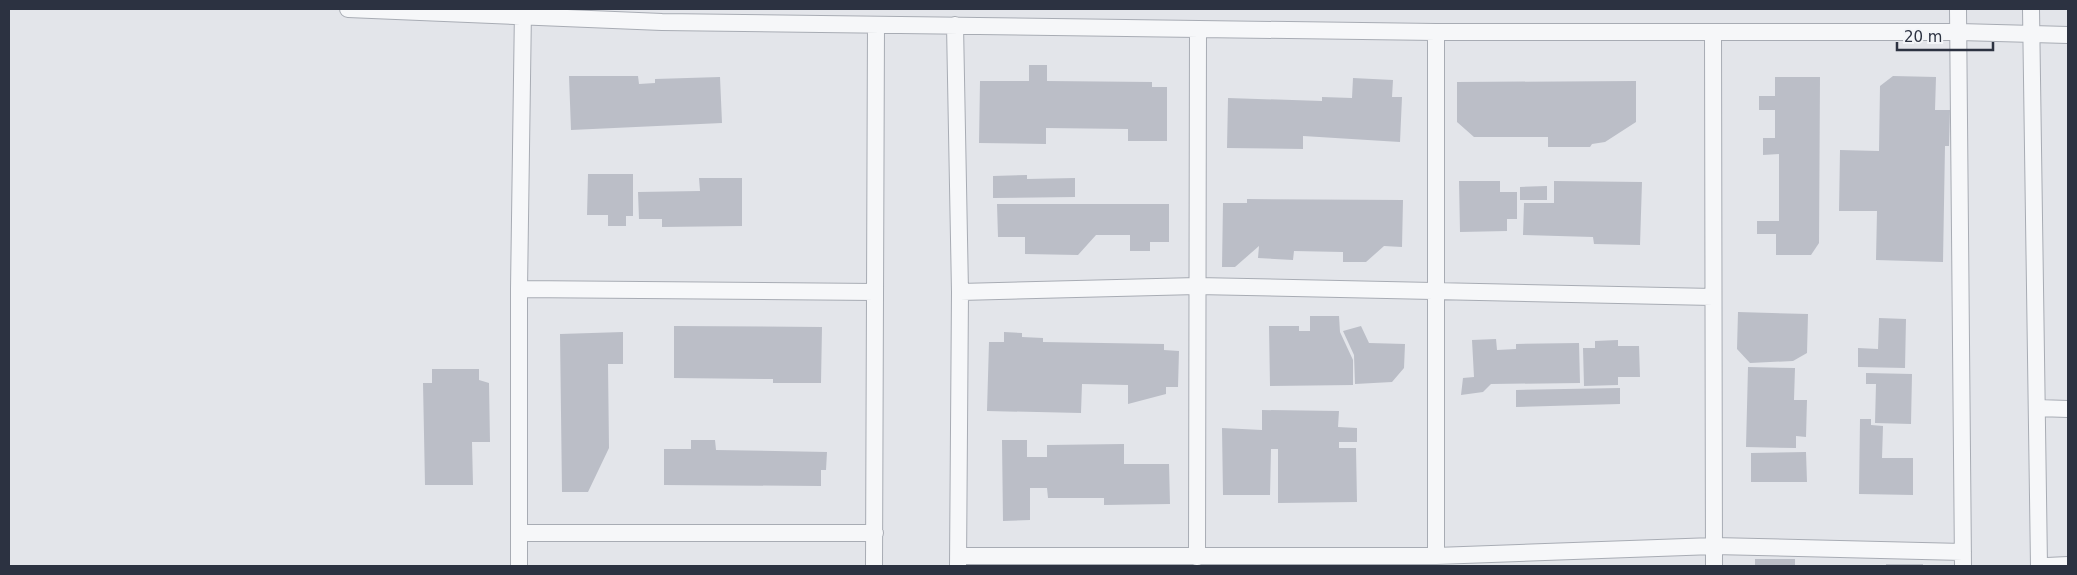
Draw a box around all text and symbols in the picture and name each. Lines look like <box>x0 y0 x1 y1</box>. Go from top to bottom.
scale bar <box>1897 20 1993 52</box>
text: 20 m <box>1904 28 1942 46</box>

